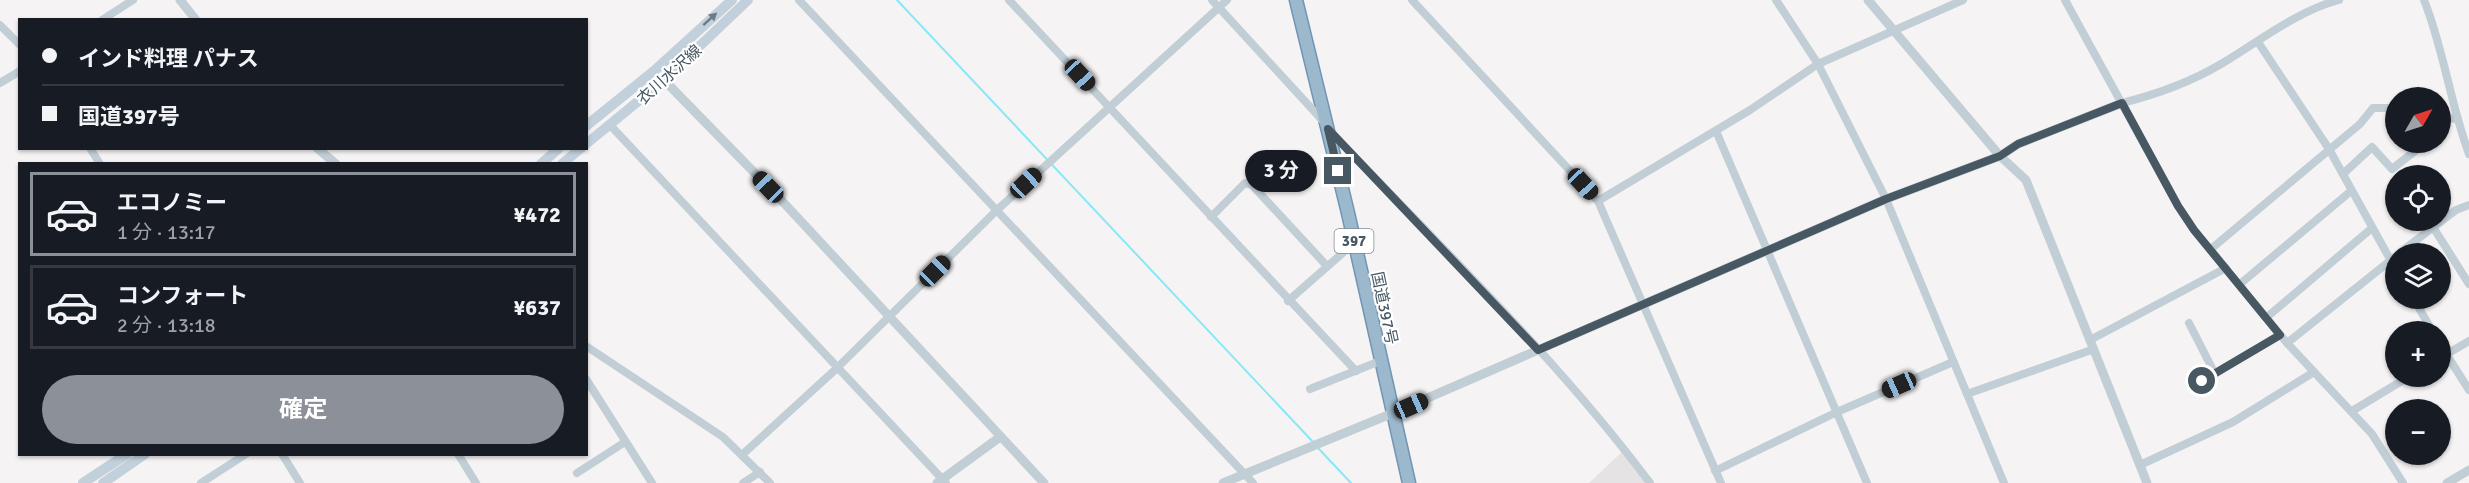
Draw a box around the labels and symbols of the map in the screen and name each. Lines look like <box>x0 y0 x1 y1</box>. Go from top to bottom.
one-way arrow <box>703 13 717 27</box>
street label: 衣川水沢線 <box>633 41 706 109</box>
car <box>1061 56 1099 94</box>
north arrow <box>2385 87 2451 153</box>
callout: 3 分 <box>1245 150 1317 192</box>
route end <box>1324 157 1351 184</box>
car <box>1007 164 1045 202</box>
car <box>1564 165 1602 203</box>
car <box>749 168 787 206</box>
road number: 397 <box>1334 229 1374 253</box>
car <box>916 252 954 290</box>
street label: 国道397号 <box>1367 270 1401 346</box>
route start <box>2188 367 2215 394</box>
car <box>1879 369 1919 401</box>
car <box>1391 390 1431 422</box>

